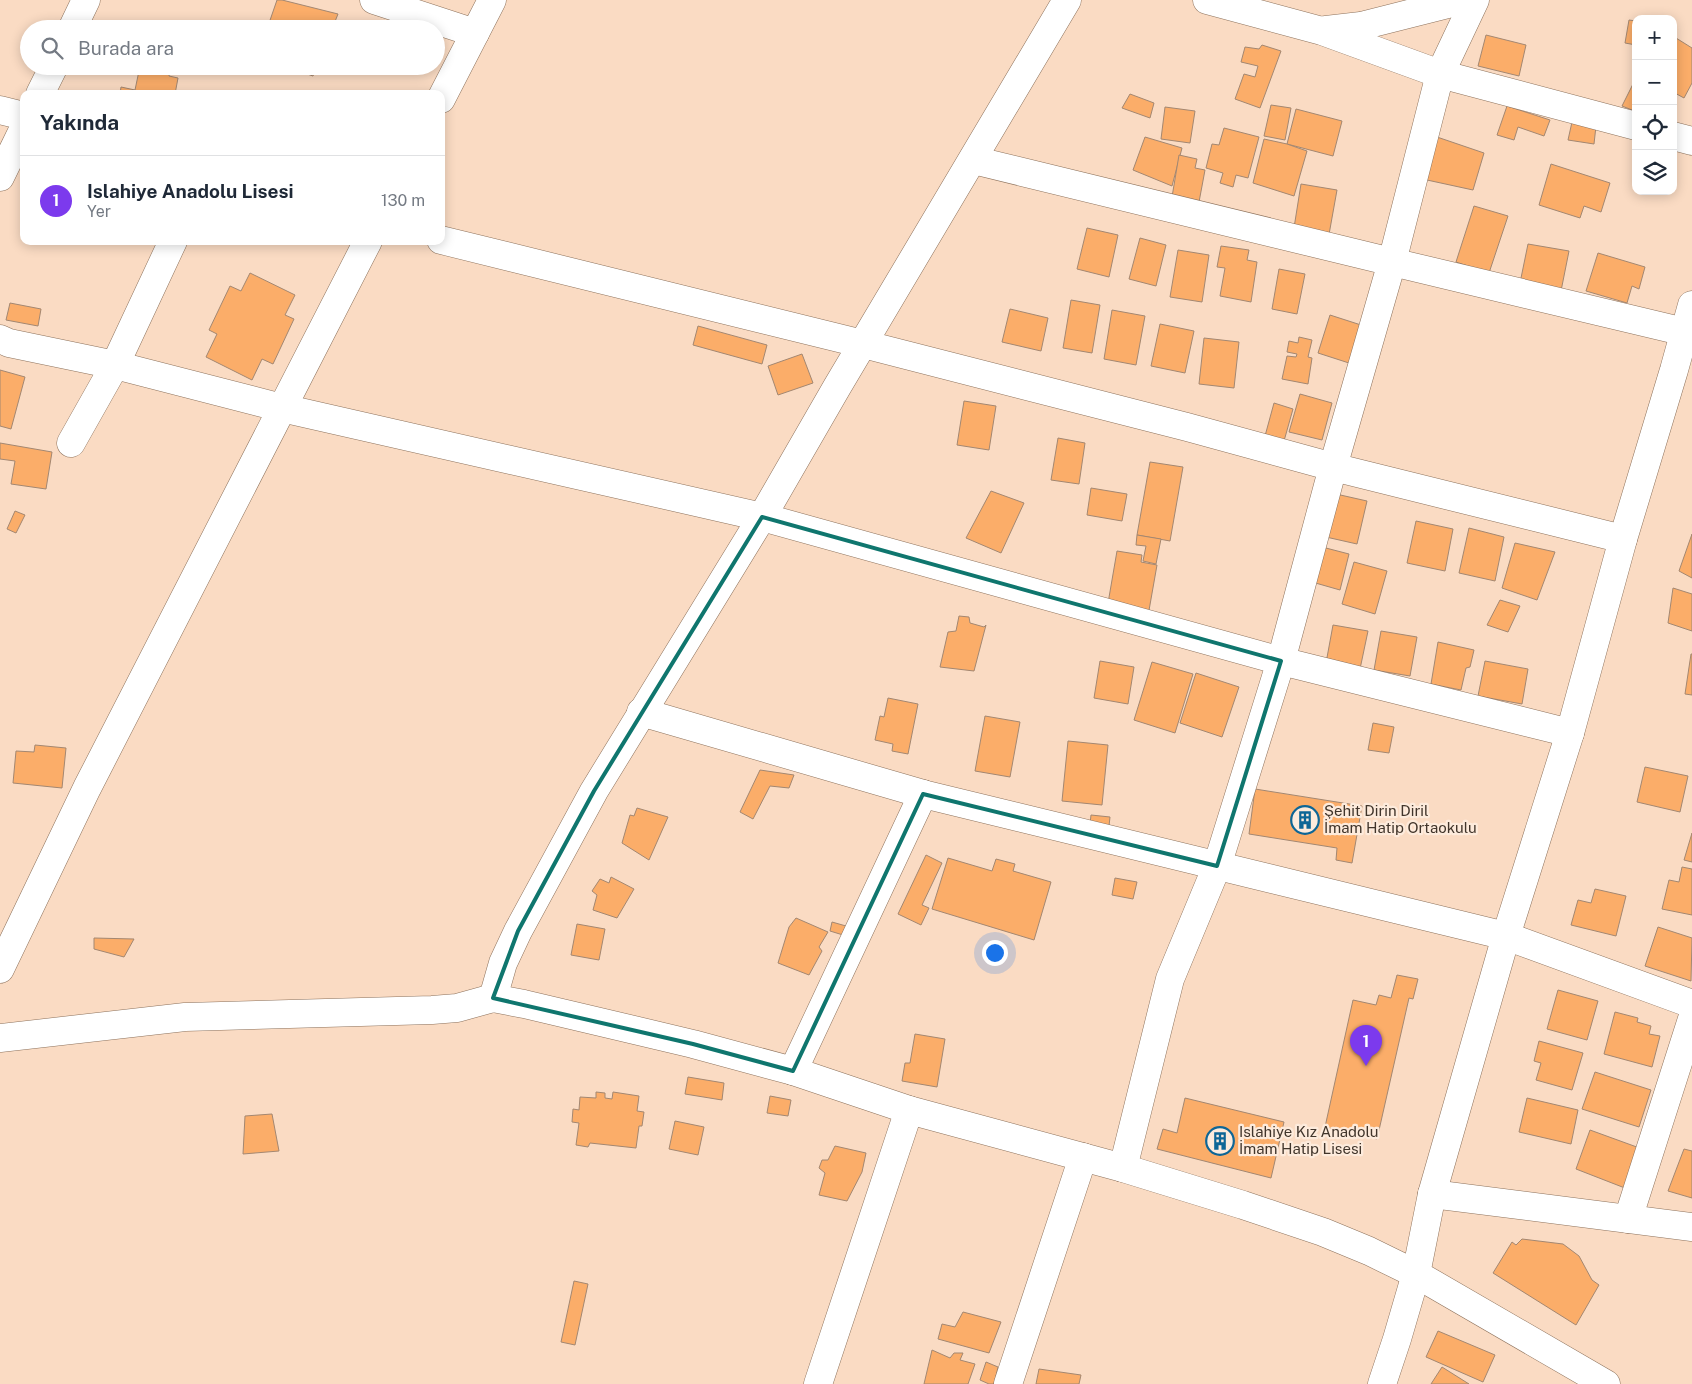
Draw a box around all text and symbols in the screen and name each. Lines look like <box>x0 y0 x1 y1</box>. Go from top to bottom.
map controls <box>1632 15 1677 195</box>
button: + <box>1632 15 1677 60</box>
search box <box>20 20 445 75</box>
icon: search <box>38 34 66 62</box>
text: Burada ara <box>78 37 174 59</box>
button: − <box>1632 60 1677 105</box>
button: locate <box>1632 105 1677 150</box>
text: Yakında <box>40 110 119 135</box>
button: layers <box>1632 150 1677 195</box>
text: Islahiye Anadolu Lisesi <box>87 180 294 202</box>
text: 1 <box>53 191 59 210</box>
text: 130 m <box>381 191 425 210</box>
text: Yer <box>87 202 111 221</box>
place label: Şehit Dirin Diril İmam Hatip Ortaokulu <box>1324 802 1477 836</box>
building icon: Şehit Dirin Diril İmam Hatip Ortaokulu <box>1290 805 1320 835</box>
your location <box>982 940 1008 966</box>
pin: 1 <box>1350 1025 1382 1066</box>
place label: Islahiye Kız Anadolu İmam Hatip Lisesi <box>1239 1123 1379 1157</box>
building icon: Islahiye Kız Anadolu İmam Hatip Lisesi <box>1205 1126 1235 1156</box>

